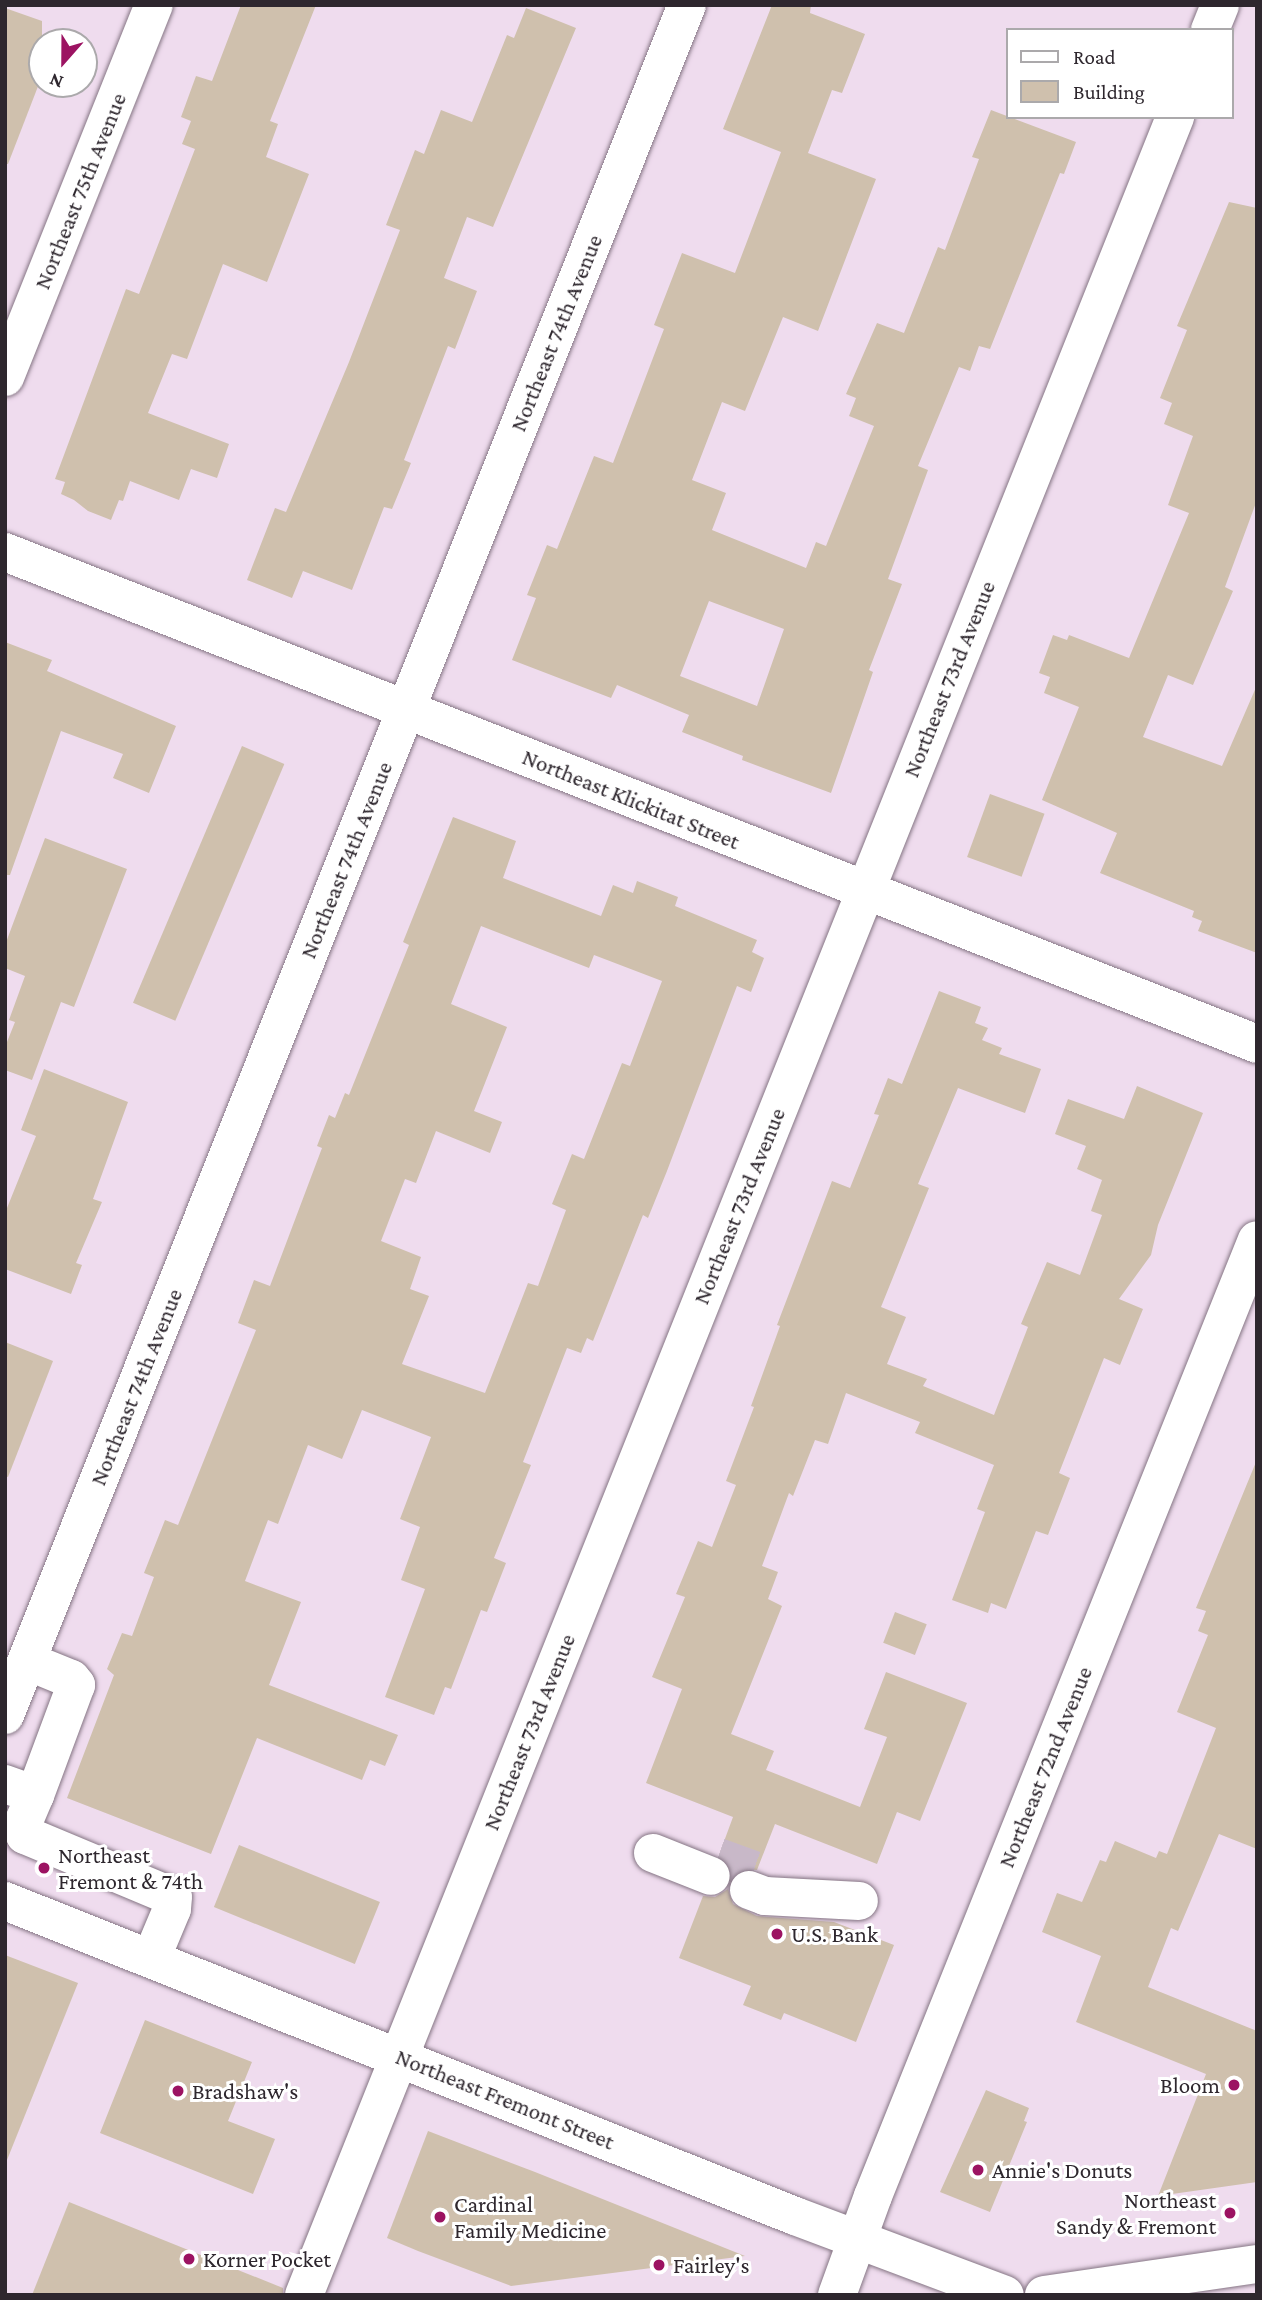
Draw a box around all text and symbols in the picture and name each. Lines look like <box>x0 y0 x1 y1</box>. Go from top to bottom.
north arrow <box>28 28 98 98</box>
legend <box>1006 28 1234 119</box>
text: Road <box>1073 45 1116 69</box>
text: N <box>46 69 66 93</box>
text: Building <box>1073 80 1145 104</box>
street label: Northeast 75th Avenue <box>28 89 132 293</box>
street label: Northeast 74th Avenue <box>504 231 608 435</box>
street label: Northeast 73rd Avenue <box>897 577 1001 781</box>
street label: Northeast Klickitat Street <box>518 743 744 855</box>
street label: Northeast 74th Avenue <box>294 758 398 962</box>
street label: Northeast 73rd Avenue <box>687 1104 791 1308</box>
street label: Northeast 74th Avenue <box>84 1285 188 1489</box>
street label: Northeast 73rd Avenue <box>477 1630 581 1834</box>
street label: Northeast 72nd Avenue <box>992 1662 1098 1872</box>
place label: Northeast Fremont & 74th <box>58 1841 203 1895</box>
marker: Northeast Fremont & 74th <box>36 1860 52 1876</box>
place label: U.S. Bank <box>791 1920 878 1948</box>
marker: U.S. Bank <box>769 1926 785 1942</box>
street label: Northeast Fremont Street <box>392 2043 618 2155</box>
place label: Bloom <box>1160 2071 1220 2099</box>
place label: Bradshaw's <box>192 2077 298 2105</box>
marker: Bloom <box>1226 2077 1242 2093</box>
marker: Bradshaw's <box>170 2083 186 2099</box>
place label: Annie's Donuts <box>992 2156 1132 2184</box>
marker: Annie's Donuts <box>970 2162 986 2178</box>
place label: Northeast Sandy & Fremont <box>1056 2186 1216 2240</box>
place label: Cardinal Family Medicine <box>454 2190 606 2244</box>
marker: Northeast Sandy & Fremont <box>1222 2205 1238 2221</box>
marker: Cardinal Family Medicine <box>432 2209 448 2225</box>
place label: Korner Pocket <box>203 2245 331 2273</box>
marker: Korner Pocket <box>181 2251 197 2267</box>
place label: Fairley's <box>673 2251 750 2279</box>
marker: Fairley's <box>651 2257 667 2273</box>

